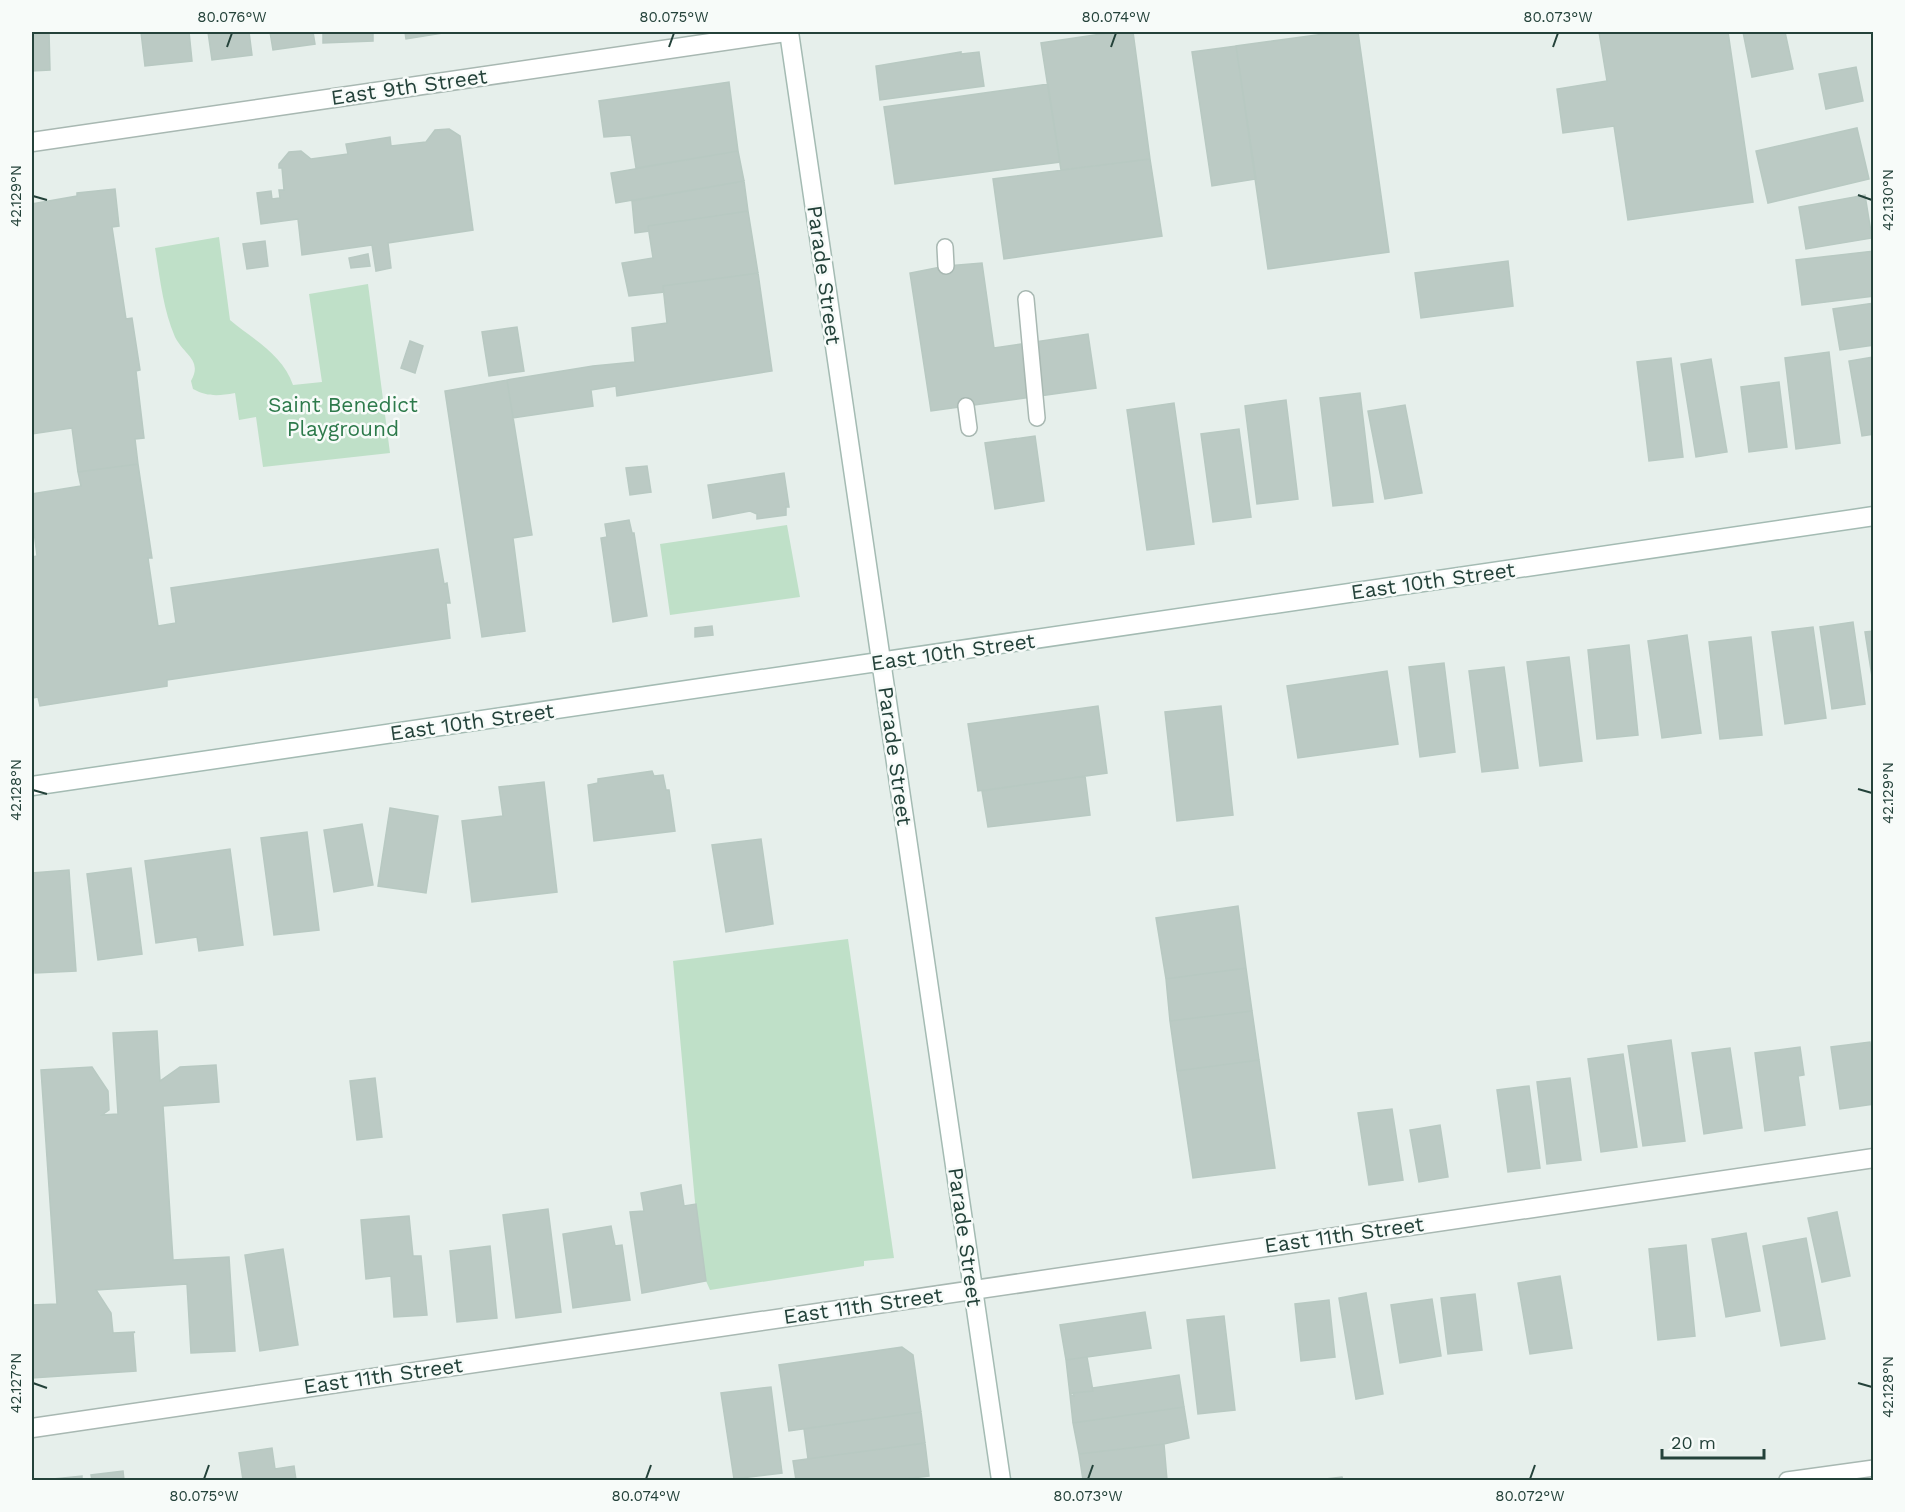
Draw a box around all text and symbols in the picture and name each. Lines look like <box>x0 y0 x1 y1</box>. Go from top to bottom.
text: 80.076°W <box>197 8 267 26</box>
text: 80.075°W <box>639 8 709 26</box>
text: 80.074°W <box>1082 8 1150 26</box>
text: 80.073°W <box>1523 8 1593 26</box>
street label: East 9th Street <box>329 63 489 110</box>
text: 42.129°N <box>7 165 25 227</box>
text: 42.130°N <box>1879 169 1897 231</box>
street label: Parade Street <box>802 204 847 346</box>
park label: Saint Benedict Playground <box>268 392 418 441</box>
street label: East 10th Street <box>1349 557 1517 604</box>
street label: East 10th Street <box>869 628 1037 675</box>
street label: Parade Street <box>873 685 918 827</box>
street label: East 10th Street <box>388 698 556 745</box>
text: 42.128°N <box>7 759 25 821</box>
text: 42.129°N <box>1879 762 1897 824</box>
street label: Parade Street <box>943 1166 988 1308</box>
street label: East 11th Street <box>1263 1211 1425 1258</box>
street label: East 11th Street <box>782 1282 944 1329</box>
street label: East 11th Street <box>302 1352 464 1399</box>
text: 42.127°N <box>7 1353 25 1413</box>
text: 42.128°N <box>1879 1356 1897 1418</box>
scale bar <box>1662 1422 1764 1460</box>
text: 20 m <box>1671 1432 1716 1453</box>
text: 80.075°W <box>169 1487 239 1505</box>
text: 80.074°W <box>612 1487 680 1505</box>
text: 80.073°W <box>1053 1487 1123 1505</box>
text: 80.072°W <box>1495 1487 1565 1505</box>

